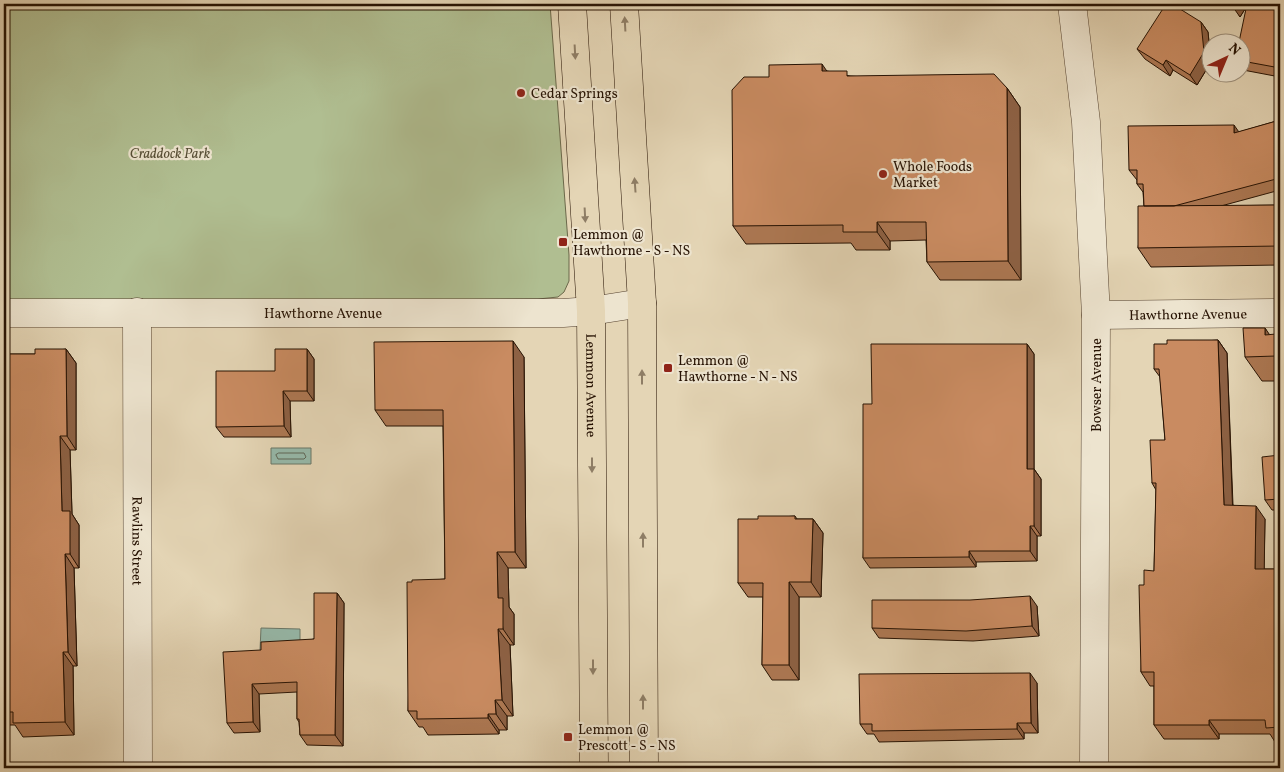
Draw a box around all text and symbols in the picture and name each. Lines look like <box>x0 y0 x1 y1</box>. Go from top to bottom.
one-way arrow <box>620 16 628 32</box>
north arrow <box>1202 32 1252 82</box>
text: N <box>1224 39 1244 60</box>
one-way arrow <box>571 45 579 61</box>
place label: Cedar Springs <box>531 85 618 104</box>
marker: Cedar Springs <box>515 87 527 99</box>
park label: Craddock Park <box>130 145 211 164</box>
place label: Whole Foods Market <box>893 158 972 193</box>
marker: Whole Foods Market <box>877 168 889 180</box>
one-way arrow <box>630 176 638 192</box>
one-way arrow <box>581 207 589 223</box>
place label: Lemmon @ Hawthorne - S - NS <box>573 226 690 261</box>
marker: Lemmon @ Hawthorne - S - NS <box>557 236 569 248</box>
street label: Hawthorne Avenue <box>264 305 382 324</box>
street label: Hawthorne Avenue <box>1129 305 1248 326</box>
street label: Lemmon Avenue <box>580 333 600 438</box>
street label: Bowser Avenue <box>1088 338 1107 432</box>
place label: Lemmon @ Hawthorne - N - NS <box>678 352 798 387</box>
marker: Lemmon @ Hawthorne - N - NS <box>662 362 674 374</box>
one-way arrow <box>638 369 646 385</box>
one-way arrow <box>588 457 596 473</box>
street label: Rawlins Street <box>126 496 146 586</box>
one-way arrow <box>639 531 647 547</box>
one-way arrow <box>590 659 598 675</box>
one-way arrow <box>639 694 647 710</box>
place label: Lemmon @ Prescott - S - NS <box>578 721 676 756</box>
marker: Lemmon @ Prescott - S - NS <box>562 731 574 743</box>

